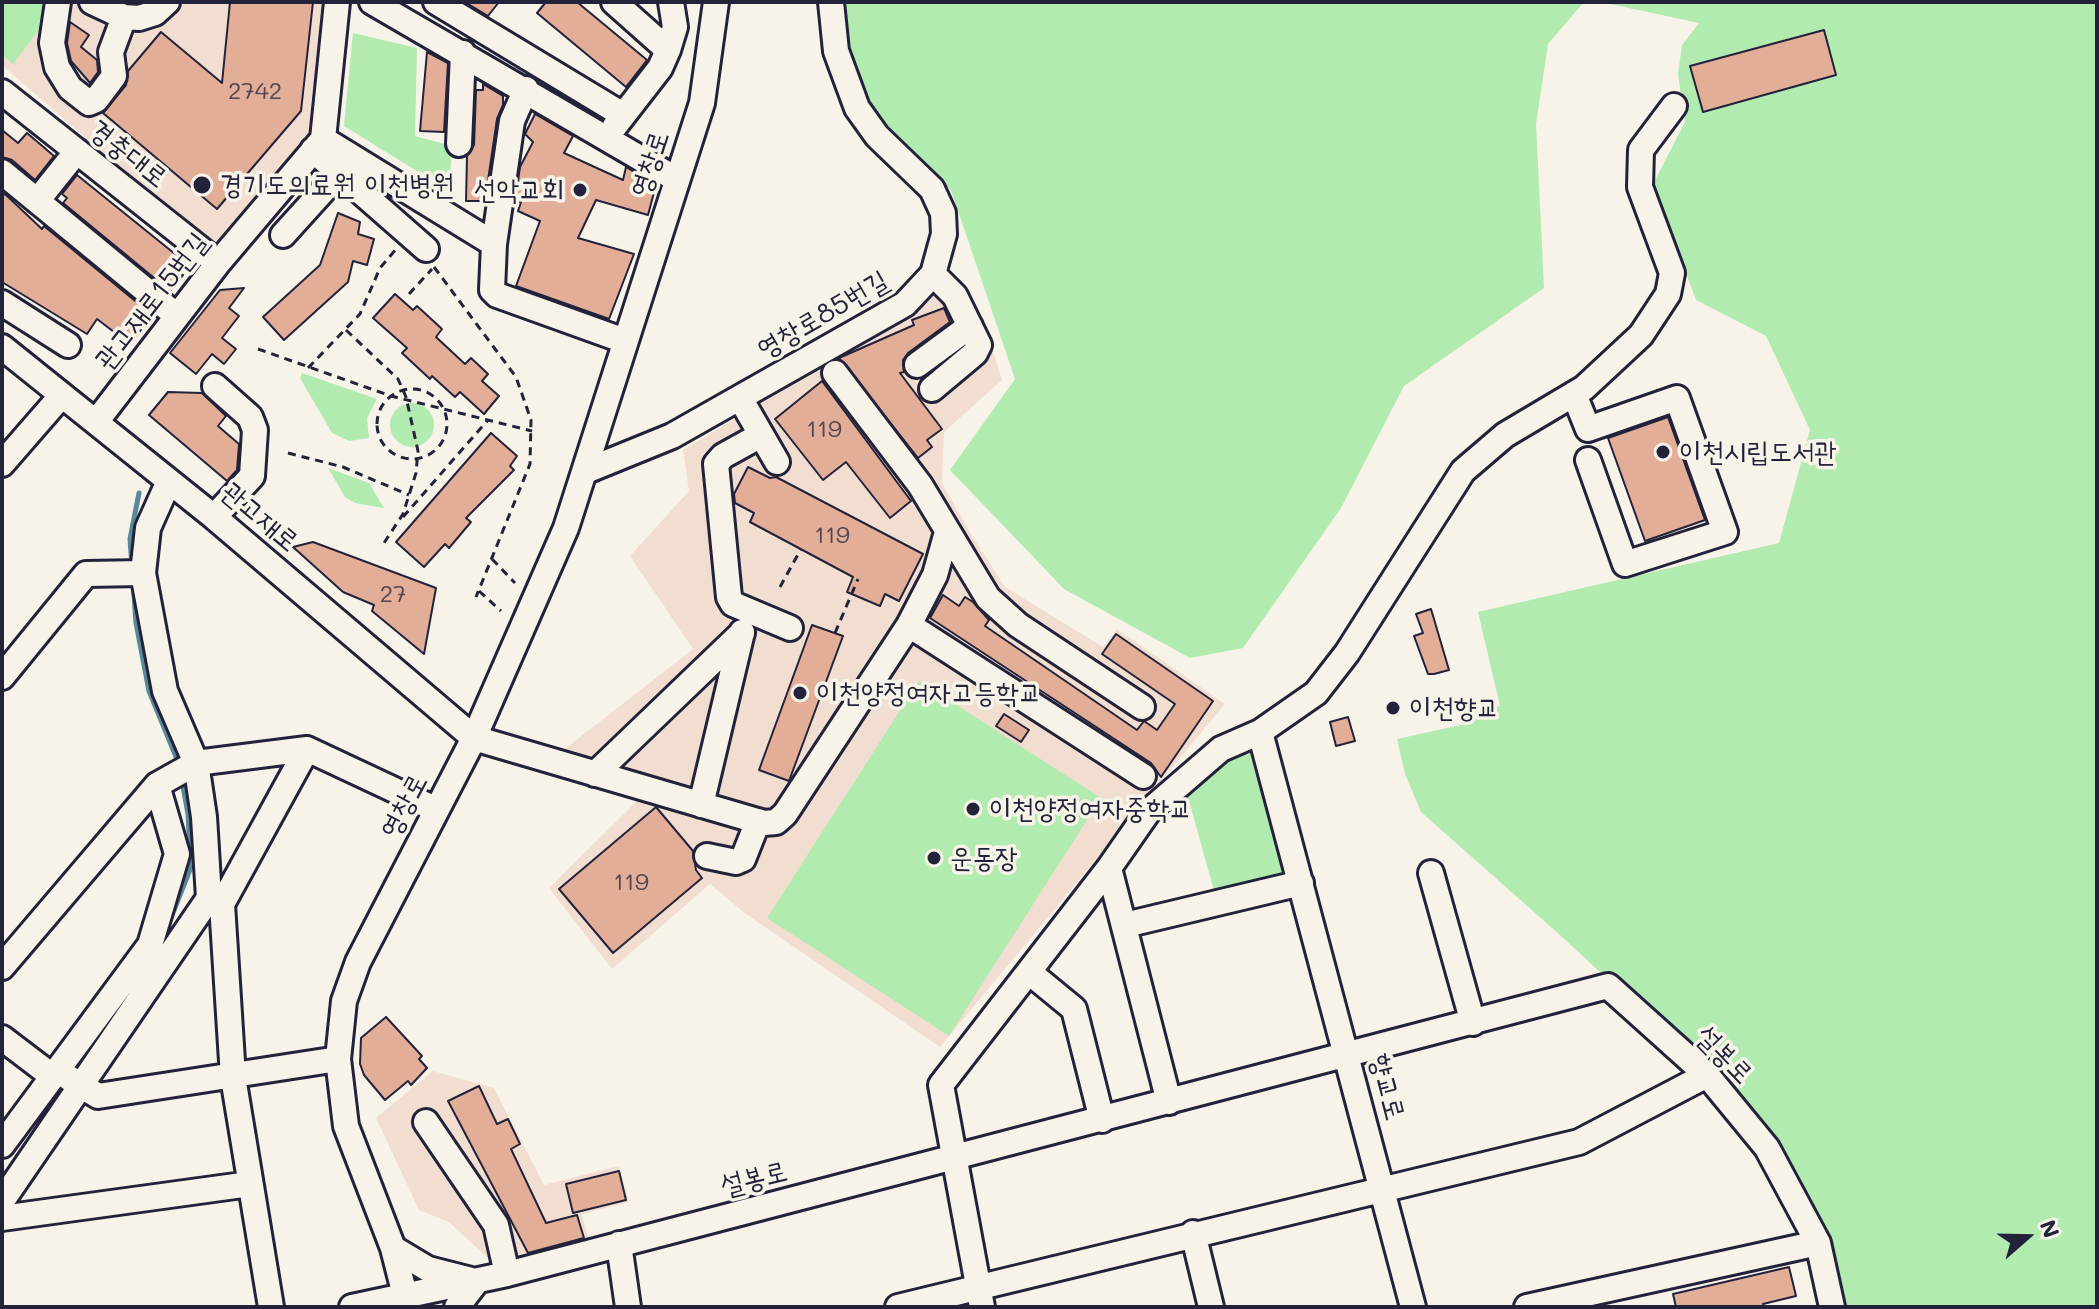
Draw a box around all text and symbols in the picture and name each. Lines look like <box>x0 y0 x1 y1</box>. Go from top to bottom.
house number: 2742 <box>228 78 282 106</box>
street label: 경충대로 <box>82 113 174 195</box>
street label: 영창로 <box>624 127 676 201</box>
place label: 경기도의료원 이천병원 <box>220 168 454 202</box>
place label: 선악교회 <box>474 173 564 207</box>
marker: 경기도의료원 이천병원 <box>191 174 213 196</box>
marker: 선악교회 <box>571 181 589 199</box>
street label: 관고재로15번길 <box>88 226 216 376</box>
street label: 영창로85번길 <box>751 264 895 366</box>
house number: 119 <box>806 416 842 444</box>
place label: 이천시립도서관 <box>1679 435 1837 469</box>
marker: 이천시립도서관 <box>1654 443 1672 461</box>
street label: 관고재로 <box>215 475 305 559</box>
house number: 119 <box>814 522 850 550</box>
house number: 27 <box>380 581 406 609</box>
place label: 이천양정여자고등학교 <box>816 676 1041 710</box>
marker: 이천양정여자고등학교 <box>791 684 809 702</box>
place label: 이천향교 <box>1409 691 1499 725</box>
marker: 이천향교 <box>1384 699 1402 717</box>
street label: 영창로 <box>373 768 435 844</box>
place label: 이천양정여자중학교 <box>989 792 1192 826</box>
marker: 이천양정여자중학교 <box>964 800 982 818</box>
place label: 운동장 <box>950 841 1018 875</box>
marker: 운동장 <box>925 849 943 867</box>
house number: 119 <box>613 869 649 897</box>
street label: 설봉로 <box>1688 1019 1760 1091</box>
street label: 향교로 <box>1362 1050 1412 1124</box>
street label: 설봉로 <box>717 1155 791 1203</box>
north arrow <box>1987 1197 2067 1277</box>
text: N <box>2034 1216 2067 1241</box>

